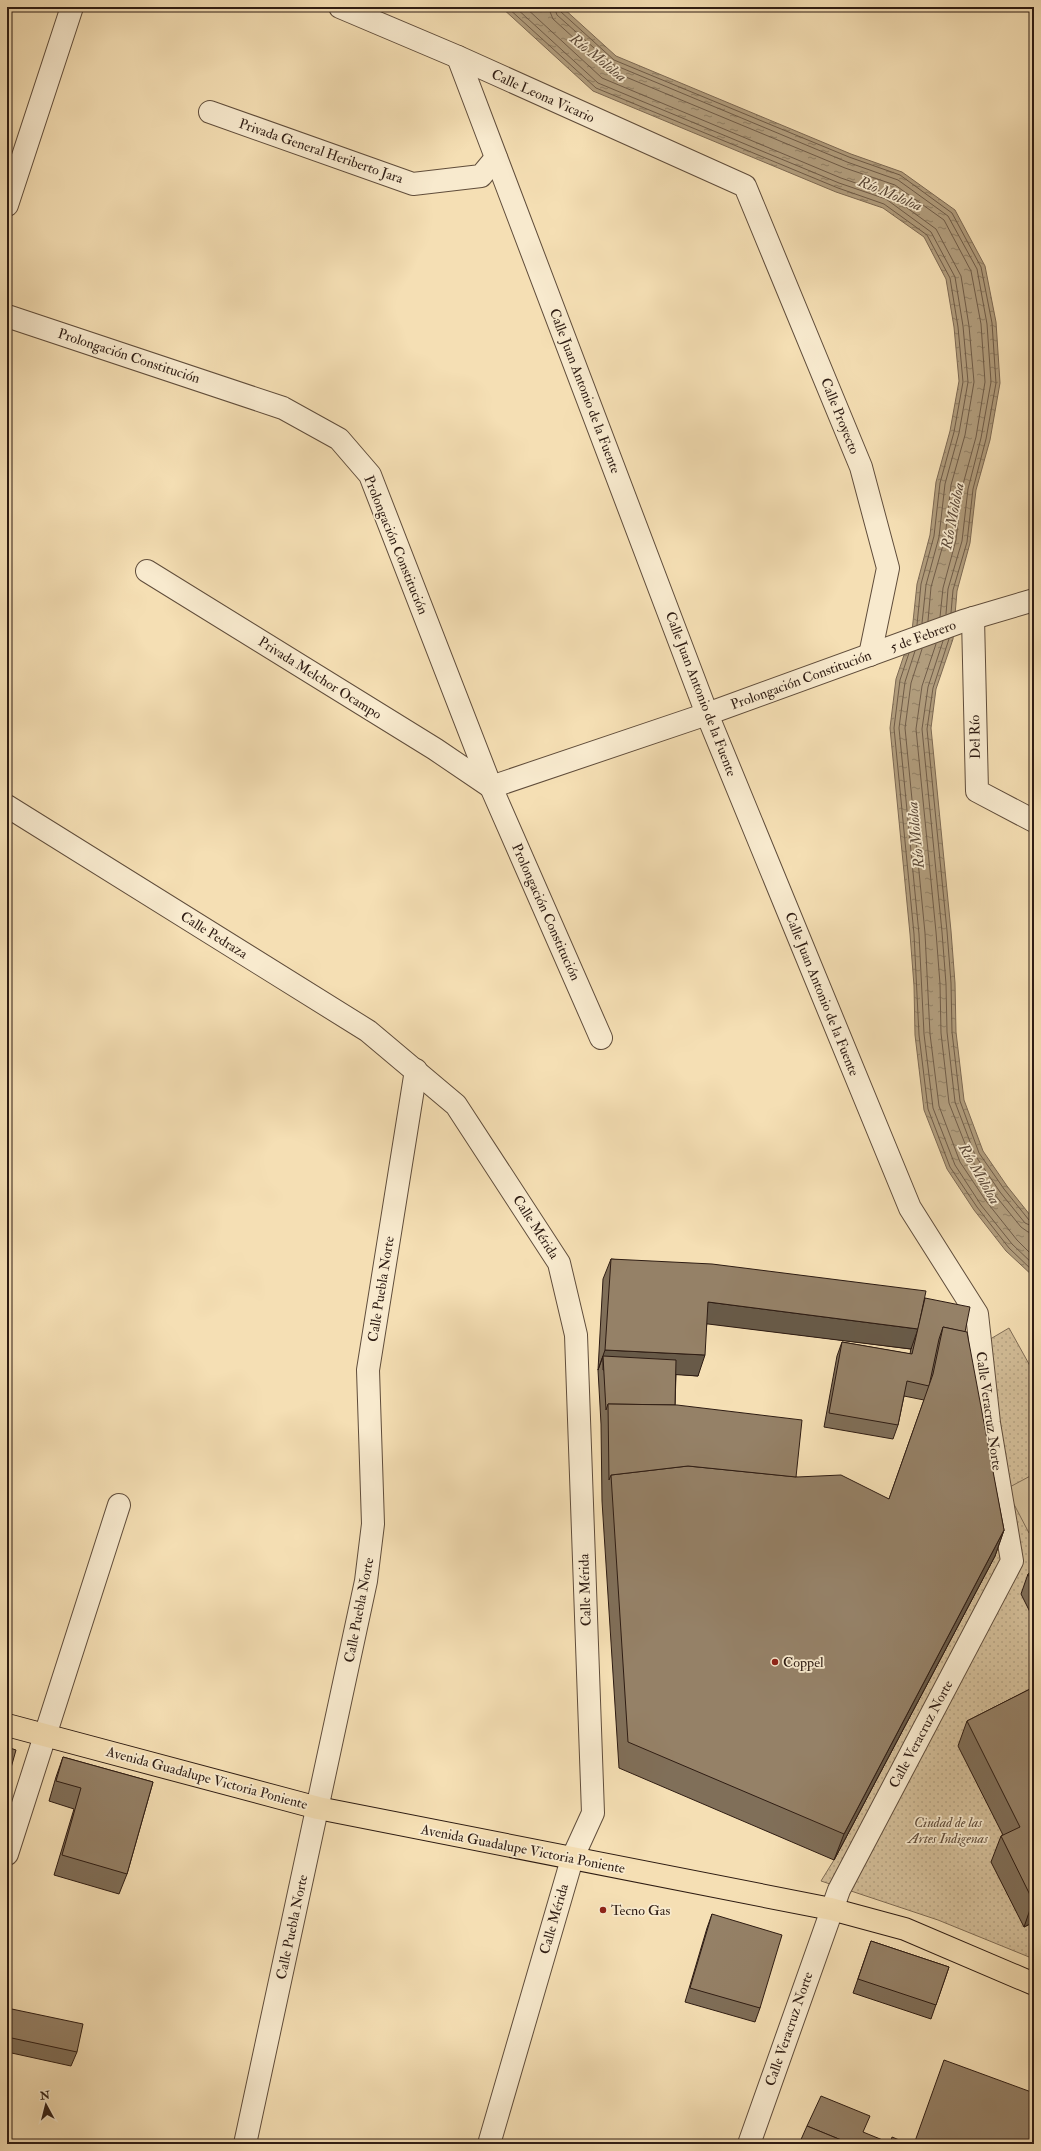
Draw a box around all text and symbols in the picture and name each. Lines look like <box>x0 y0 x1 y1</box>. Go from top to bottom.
water label: Río Mololoa <box>565 29 630 87</box>
street label: Calle Leona Vicario <box>489 66 597 126</box>
street label: Privada General Heriberto Jara <box>237 115 406 187</box>
water label: Río Mololoa <box>854 172 925 216</box>
street label: Calle Juan Antonio de la Fuente <box>546 306 624 476</box>
street label: Prolongación Constitución <box>56 325 202 387</box>
street label: Calle Proyecto <box>816 375 863 457</box>
street label: Prolongación Constitución <box>360 473 432 617</box>
water label: Río Mololoa <box>937 481 969 552</box>
street label: Calle Juan Antonio de la Fuente <box>662 609 740 779</box>
street label: 5 de Febrero <box>888 616 958 656</box>
street label: Privada Melchor Ocampo <box>255 633 385 724</box>
street label: Prolongación Constitución <box>728 647 874 713</box>
street label: Del Río <box>966 714 984 759</box>
water label: Río Mololoa <box>903 800 929 871</box>
street label: Prolongación Constitución <box>508 841 584 983</box>
street label: Calle Pedraza <box>177 908 251 962</box>
street label: Calle Juan Antonio de la Fuente <box>781 910 863 1079</box>
water label: Río Mololoa <box>953 1139 1004 1208</box>
street label: Calle Mérida <box>509 1192 563 1262</box>
street label: Calle Puebla Norte <box>364 1235 398 1343</box>
street label: Calle Veracruz Norte <box>972 1350 1006 1472</box>
street label: Calle Mérida <box>575 1553 595 1627</box>
street label: Calle Puebla Norte <box>340 1556 378 1664</box>
place label: Coppel <box>783 1654 824 1672</box>
marker: Coppel <box>770 1657 780 1667</box>
street label: Calle Veracruz Norte <box>885 1677 957 1791</box>
street label: Avenida Guadalupe Victoria Poniente <box>103 1743 310 1814</box>
park label: Ciudad de las Artes Indigenas <box>906 1814 989 1847</box>
street label: Avenida Guadalupe Victoria Poniente <box>418 1821 627 1878</box>
street label: Calle Puebla Norte <box>273 1873 311 1981</box>
street label: Calle Mérida <box>536 1882 572 1956</box>
place label: Tecno Gas <box>611 1902 671 1919</box>
marker: Tecno Gas <box>598 1905 608 1915</box>
street label: Calle Veracruz Norte <box>761 1969 817 2088</box>
north arrow <box>26 2085 66 2125</box>
text: N <box>38 2088 52 2103</box>

